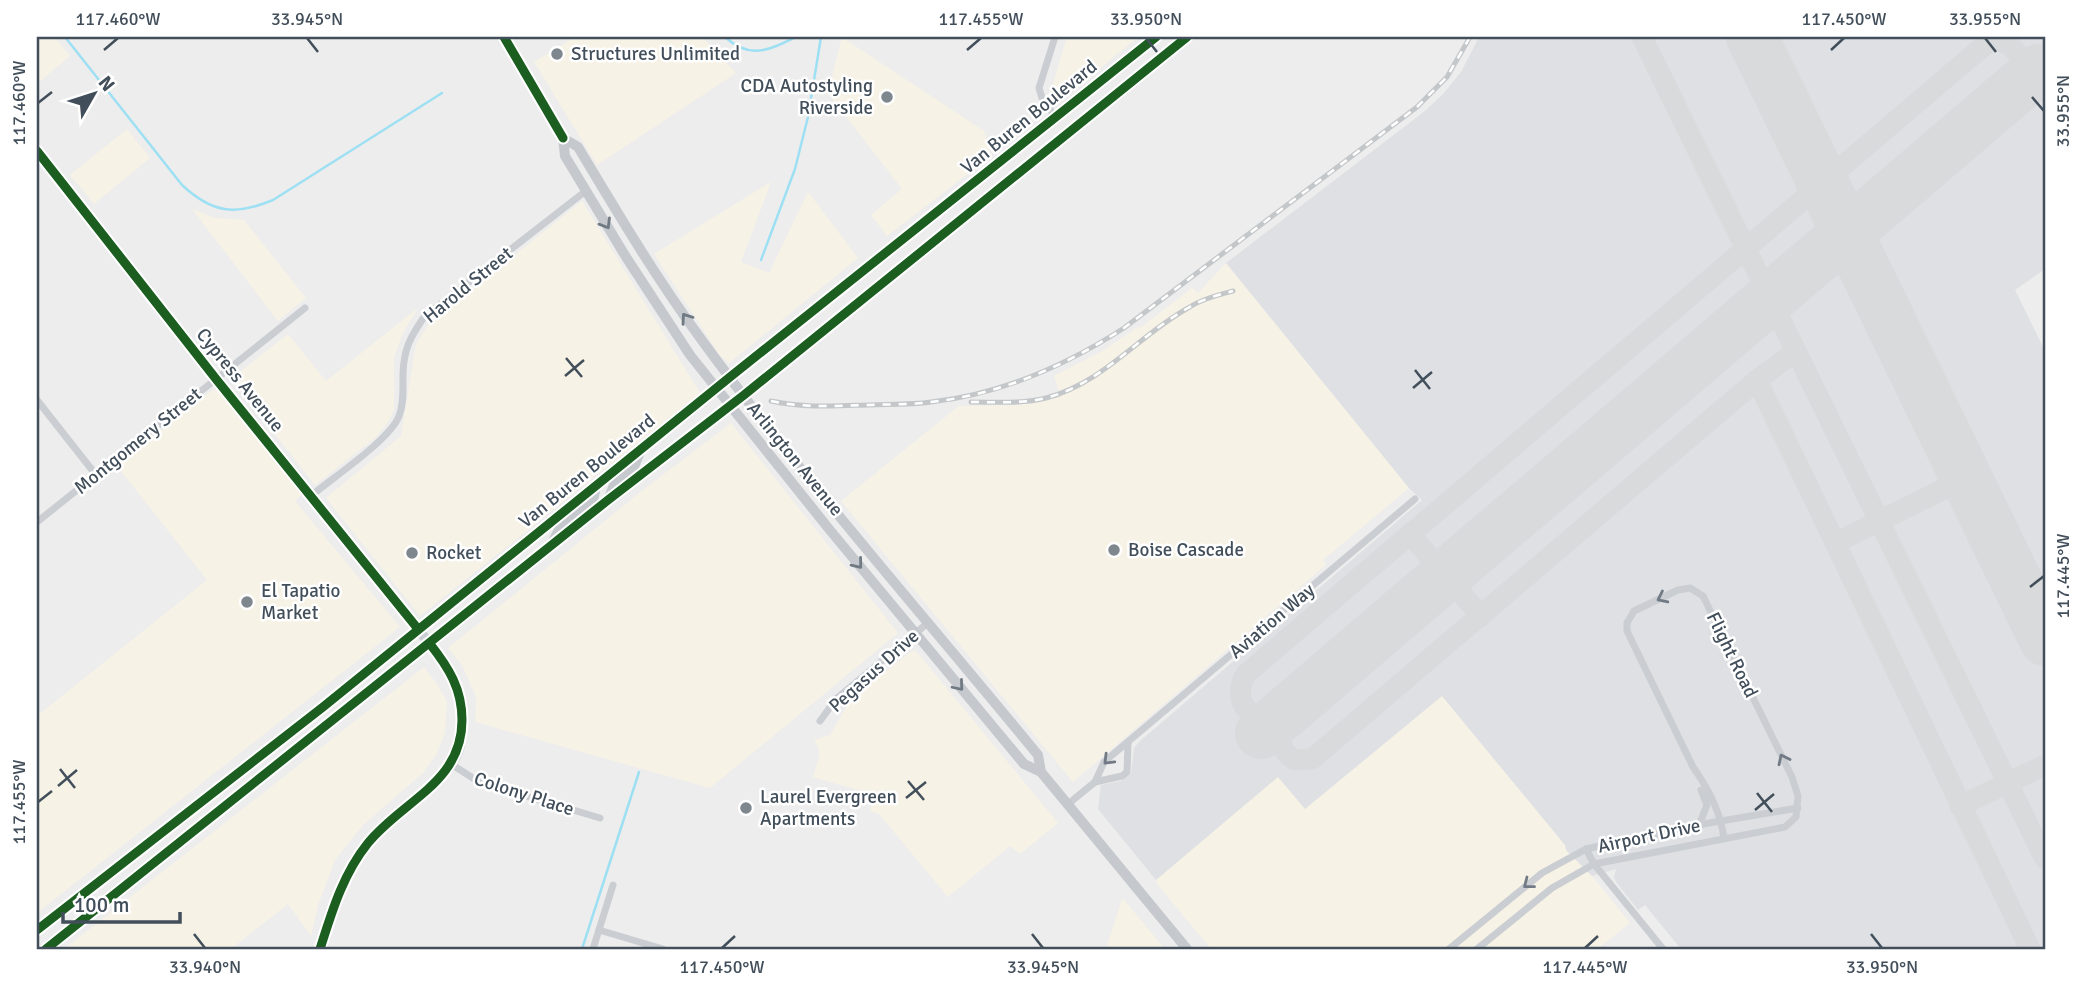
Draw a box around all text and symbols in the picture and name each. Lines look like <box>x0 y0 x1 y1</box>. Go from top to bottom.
text: 117.460°W <box>75 8 161 30</box>
text: 33.945°N <box>271 8 343 30</box>
text: 117.455°W <box>938 8 1024 30</box>
text: 33.950°N <box>1110 8 1182 30</box>
text: 117.450°W <box>1801 8 1887 30</box>
text: 33.955°N <box>1949 8 2021 30</box>
place label: Structures Unlimited <box>571 42 740 66</box>
marker: Structures Unlimited <box>549 46 565 62</box>
street label: Van Buren Boulevard <box>956 55 1102 179</box>
text: 117.460°W <box>8 60 30 146</box>
north arrow <box>60 60 130 130</box>
text: N <box>93 71 120 97</box>
place label: CDA Autostyling Riverside <box>741 74 873 120</box>
text: 33.955°N <box>2052 75 2074 147</box>
marker: CDA Autostyling Riverside <box>879 89 895 105</box>
one-way arrow <box>598 216 611 229</box>
street label: Harold Street <box>418 241 518 328</box>
one-way arrow <box>682 313 694 326</box>
street label: Cypress Avenue <box>191 323 289 437</box>
street label: Montgomery Street <box>70 382 207 500</box>
street label: Arlington Avenue <box>742 397 848 521</box>
street label: Van Buren Boulevard <box>514 409 660 533</box>
text: 117.445°W <box>2052 533 2074 619</box>
place label: Boise Cascade <box>1128 538 1244 562</box>
place label: Rocket <box>426 541 482 565</box>
marker: Boise Cascade <box>1106 542 1122 558</box>
marker: Rocket <box>404 545 420 561</box>
one-way arrow <box>850 556 862 569</box>
street label: Aviation Way <box>1224 578 1320 664</box>
place label: El Tapatio Market <box>261 579 341 625</box>
one-way arrow <box>1657 589 1669 603</box>
marker: El Tapatio Market <box>239 594 255 610</box>
street label: Flight Road <box>1701 608 1763 702</box>
street label: Pegasus Drive <box>824 624 924 718</box>
one-way arrow <box>951 677 963 690</box>
one-way arrow <box>1103 752 1116 765</box>
one-way arrow <box>1778 754 1792 766</box>
text: 117.455°W <box>8 759 30 845</box>
street label: Colony Place <box>471 767 577 821</box>
place label: Laurel Evergreen Apartments <box>760 785 897 831</box>
marker: Laurel Evergreen Apartments <box>738 800 754 816</box>
street label: Airport Drive <box>1595 813 1703 859</box>
one-way arrow <box>1523 876 1536 889</box>
scale bar <box>63 881 180 925</box>
text: 100 m <box>74 892 129 918</box>
text: 33.940°N <box>169 956 241 978</box>
text: 117.450°W <box>679 956 765 978</box>
text: 33.945°N <box>1007 956 1079 978</box>
text: 117.445°W <box>1542 956 1628 978</box>
text: 33.950°N <box>1846 956 1918 978</box>

